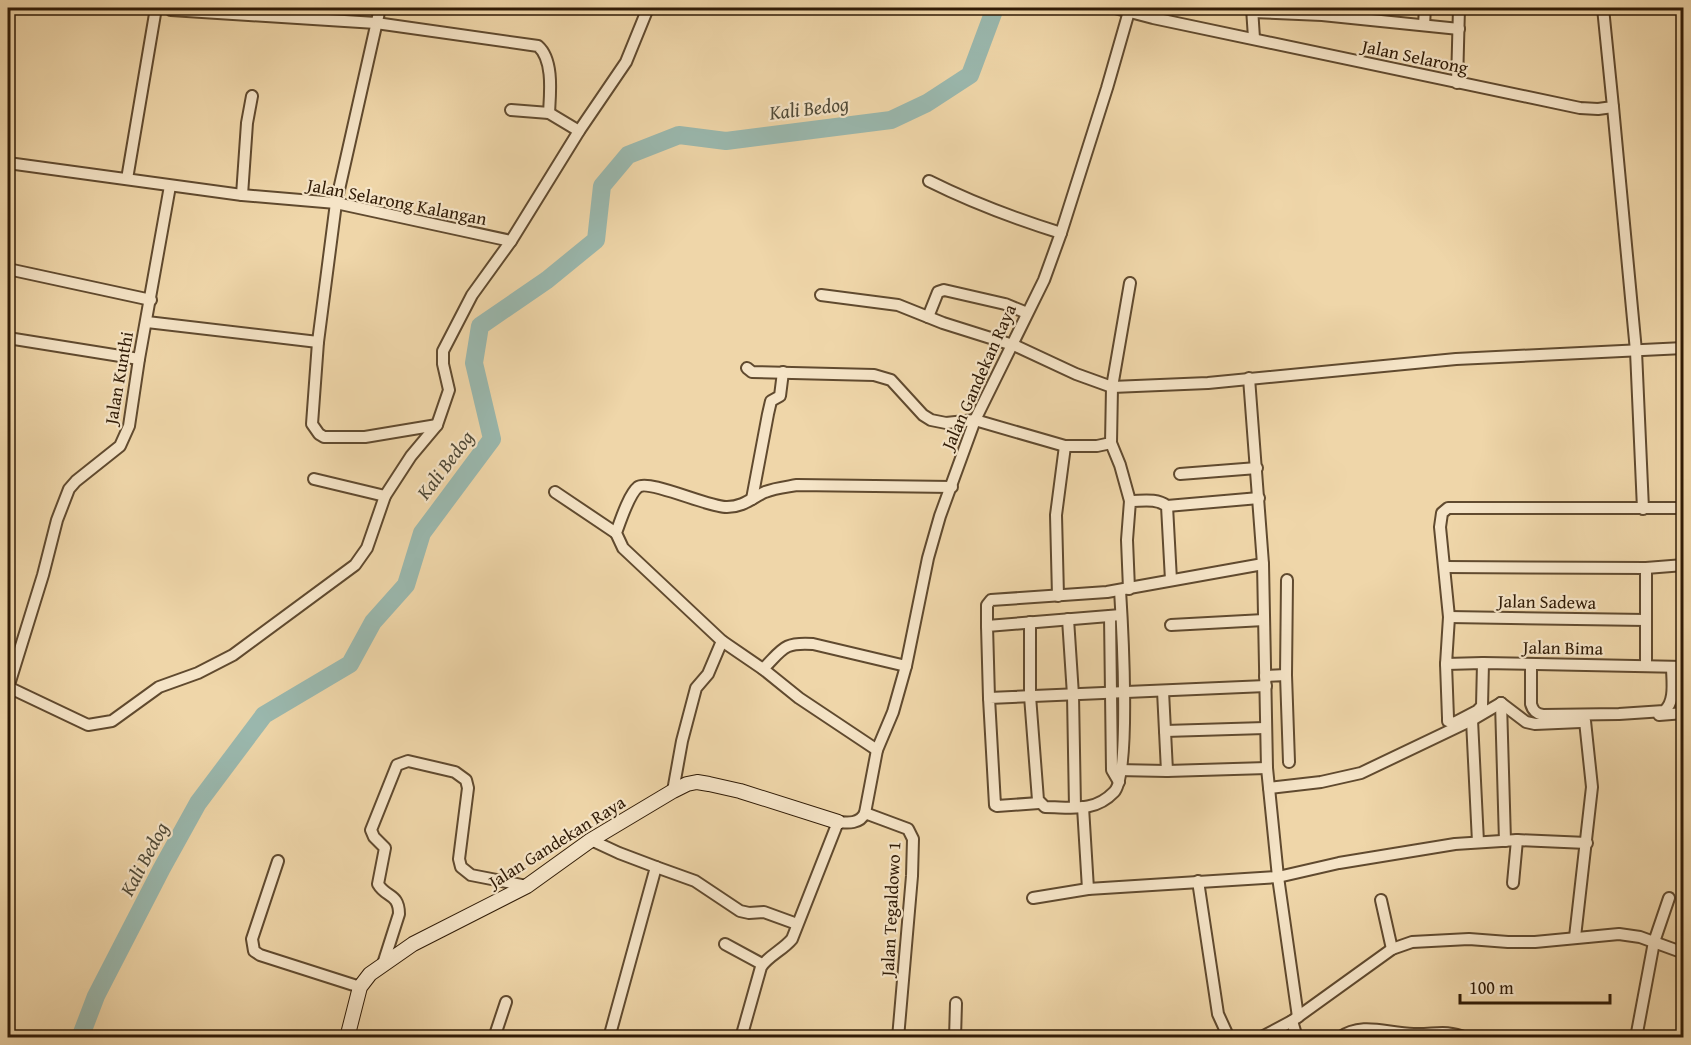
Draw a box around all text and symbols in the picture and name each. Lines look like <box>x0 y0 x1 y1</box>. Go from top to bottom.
street label: Jalan Selarong <box>1358 32 1471 81</box>
water label: Kali Bedog <box>767 88 850 127</box>
street label: Jalan Selarong Kalangan <box>303 170 489 232</box>
street label: Jalan Gandekan Raya <box>933 299 1023 456</box>
street label: Jalan Kunthi <box>97 329 140 428</box>
water label: Kali Bedog <box>408 424 480 506</box>
street label: Jalan Sadewa <box>1496 587 1597 616</box>
street label: Jalan Bima <box>1521 633 1604 662</box>
street label: Jalan Gandekan Raya <box>481 788 631 896</box>
water label: Kali Bedog <box>112 817 175 902</box>
street label: Jalan Tegaldowo 1 <box>873 841 908 979</box>
scale bar <box>1460 967 1610 1005</box>
text: 100 m <box>1469 974 1514 1001</box>

